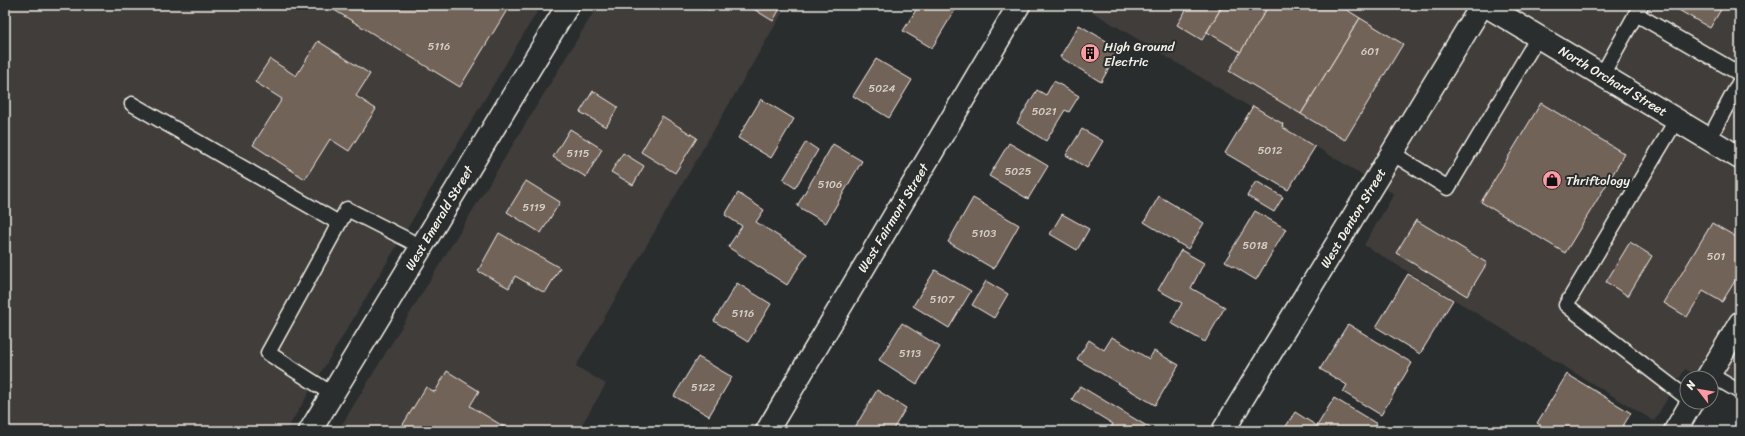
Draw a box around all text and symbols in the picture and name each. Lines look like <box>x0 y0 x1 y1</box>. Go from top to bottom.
place label: High Ground Electric <box>1104 35 1176 73</box>
house number: 5116 <box>428 37 450 56</box>
street label: North Orchard Street <box>1554 39 1672 123</box>
building icon: High Ground Electric <box>1079 42 1101 64</box>
house number: 601 <box>1361 42 1379 61</box>
house number: 5024 <box>869 79 896 98</box>
house number: 5021 <box>1032 102 1057 121</box>
house number: 5012 <box>1258 141 1283 160</box>
house number: 5115 <box>567 144 590 163</box>
street label: West Fairmont Street <box>851 158 935 277</box>
street label: West Emerald Street <box>398 160 480 275</box>
house number: 5025 <box>1005 162 1032 181</box>
street label: West Denton Street <box>1314 163 1392 273</box>
shop icon: Thriftology <box>1541 169 1563 191</box>
place label: Thriftology <box>1566 169 1630 192</box>
house number: 5106 <box>818 175 842 194</box>
house number: 5119 <box>523 198 546 217</box>
house number: 5103 <box>972 224 996 243</box>
house number: 5018 <box>1242 236 1268 255</box>
house number: 501 <box>1707 247 1725 266</box>
house number: 5107 <box>930 290 955 309</box>
house number: 5116 <box>732 304 754 323</box>
house number: 5113 <box>899 344 921 363</box>
north arrow <box>1679 370 1719 410</box>
text: N <box>1680 377 1701 394</box>
house number: 5122 <box>691 378 716 397</box>

